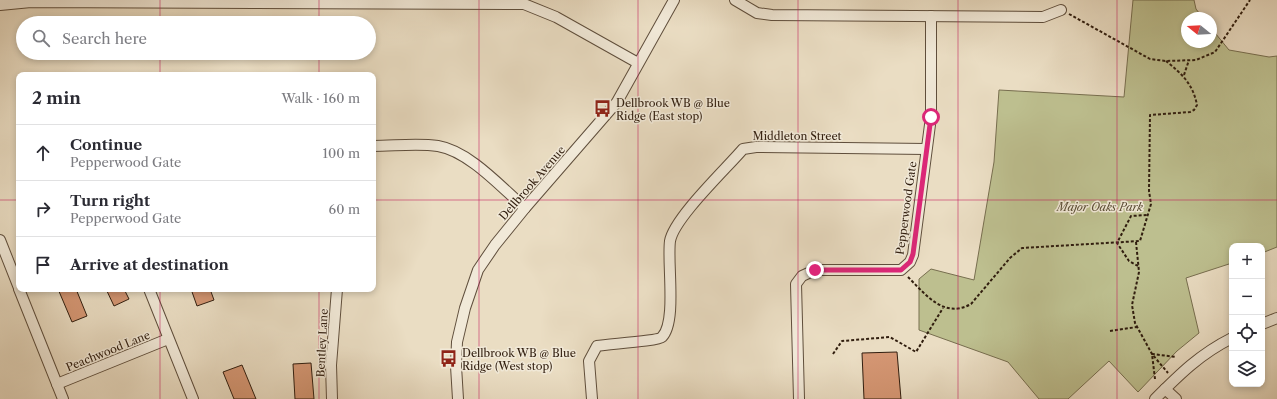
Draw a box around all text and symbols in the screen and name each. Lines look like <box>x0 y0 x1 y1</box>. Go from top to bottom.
north arrow <box>1181 12 1217 48</box>
search box <box>16 16 376 60</box>
icon: search <box>30 27 52 49</box>
text: Search here <box>62 29 147 48</box>
text: 2 min <box>32 88 81 108</box>
text: Walk · 160 m <box>281 90 360 106</box>
place label: Dellbrook WB @ Blue Ridge (East stop) <box>616 96 730 123</box>
bus stop icon: Dellbrook WB @ Blue Ridge (East stop) <box>593 99 613 119</box>
route start <box>922 108 940 126</box>
street label: Middleton Street <box>753 129 842 143</box>
text: Continue <box>70 135 142 154</box>
icon: ahead <box>32 142 54 164</box>
street label: Dellbrook Avenue <box>496 143 568 223</box>
text: 100 m <box>322 145 360 161</box>
text: Pepperwood Gate <box>70 154 181 170</box>
street label: Pepperwood Gate <box>893 160 919 256</box>
text: Turn right <box>70 191 150 210</box>
icon: right <box>32 198 54 220</box>
park label: Major Oaks Park <box>1055 200 1143 214</box>
text: 60 m <box>329 201 360 217</box>
text: Pepperwood Gate <box>70 210 181 226</box>
map controls <box>1229 243 1265 387</box>
button: + <box>1229 243 1265 279</box>
icon: arrive <box>32 254 54 276</box>
text: Arrive at destination <box>70 255 229 274</box>
route end <box>806 261 824 279</box>
button: − <box>1229 279 1265 315</box>
street label: Bentley Lane <box>313 308 331 378</box>
button: locate <box>1229 315 1265 351</box>
street label: Peachwood Lane <box>64 328 152 374</box>
place label: Dellbrook WB @ Blue Ridge (West stop) <box>462 346 576 373</box>
bus stop icon: Dellbrook WB @ Blue Ridge (West stop) <box>439 349 459 369</box>
button: layers <box>1229 351 1265 387</box>

